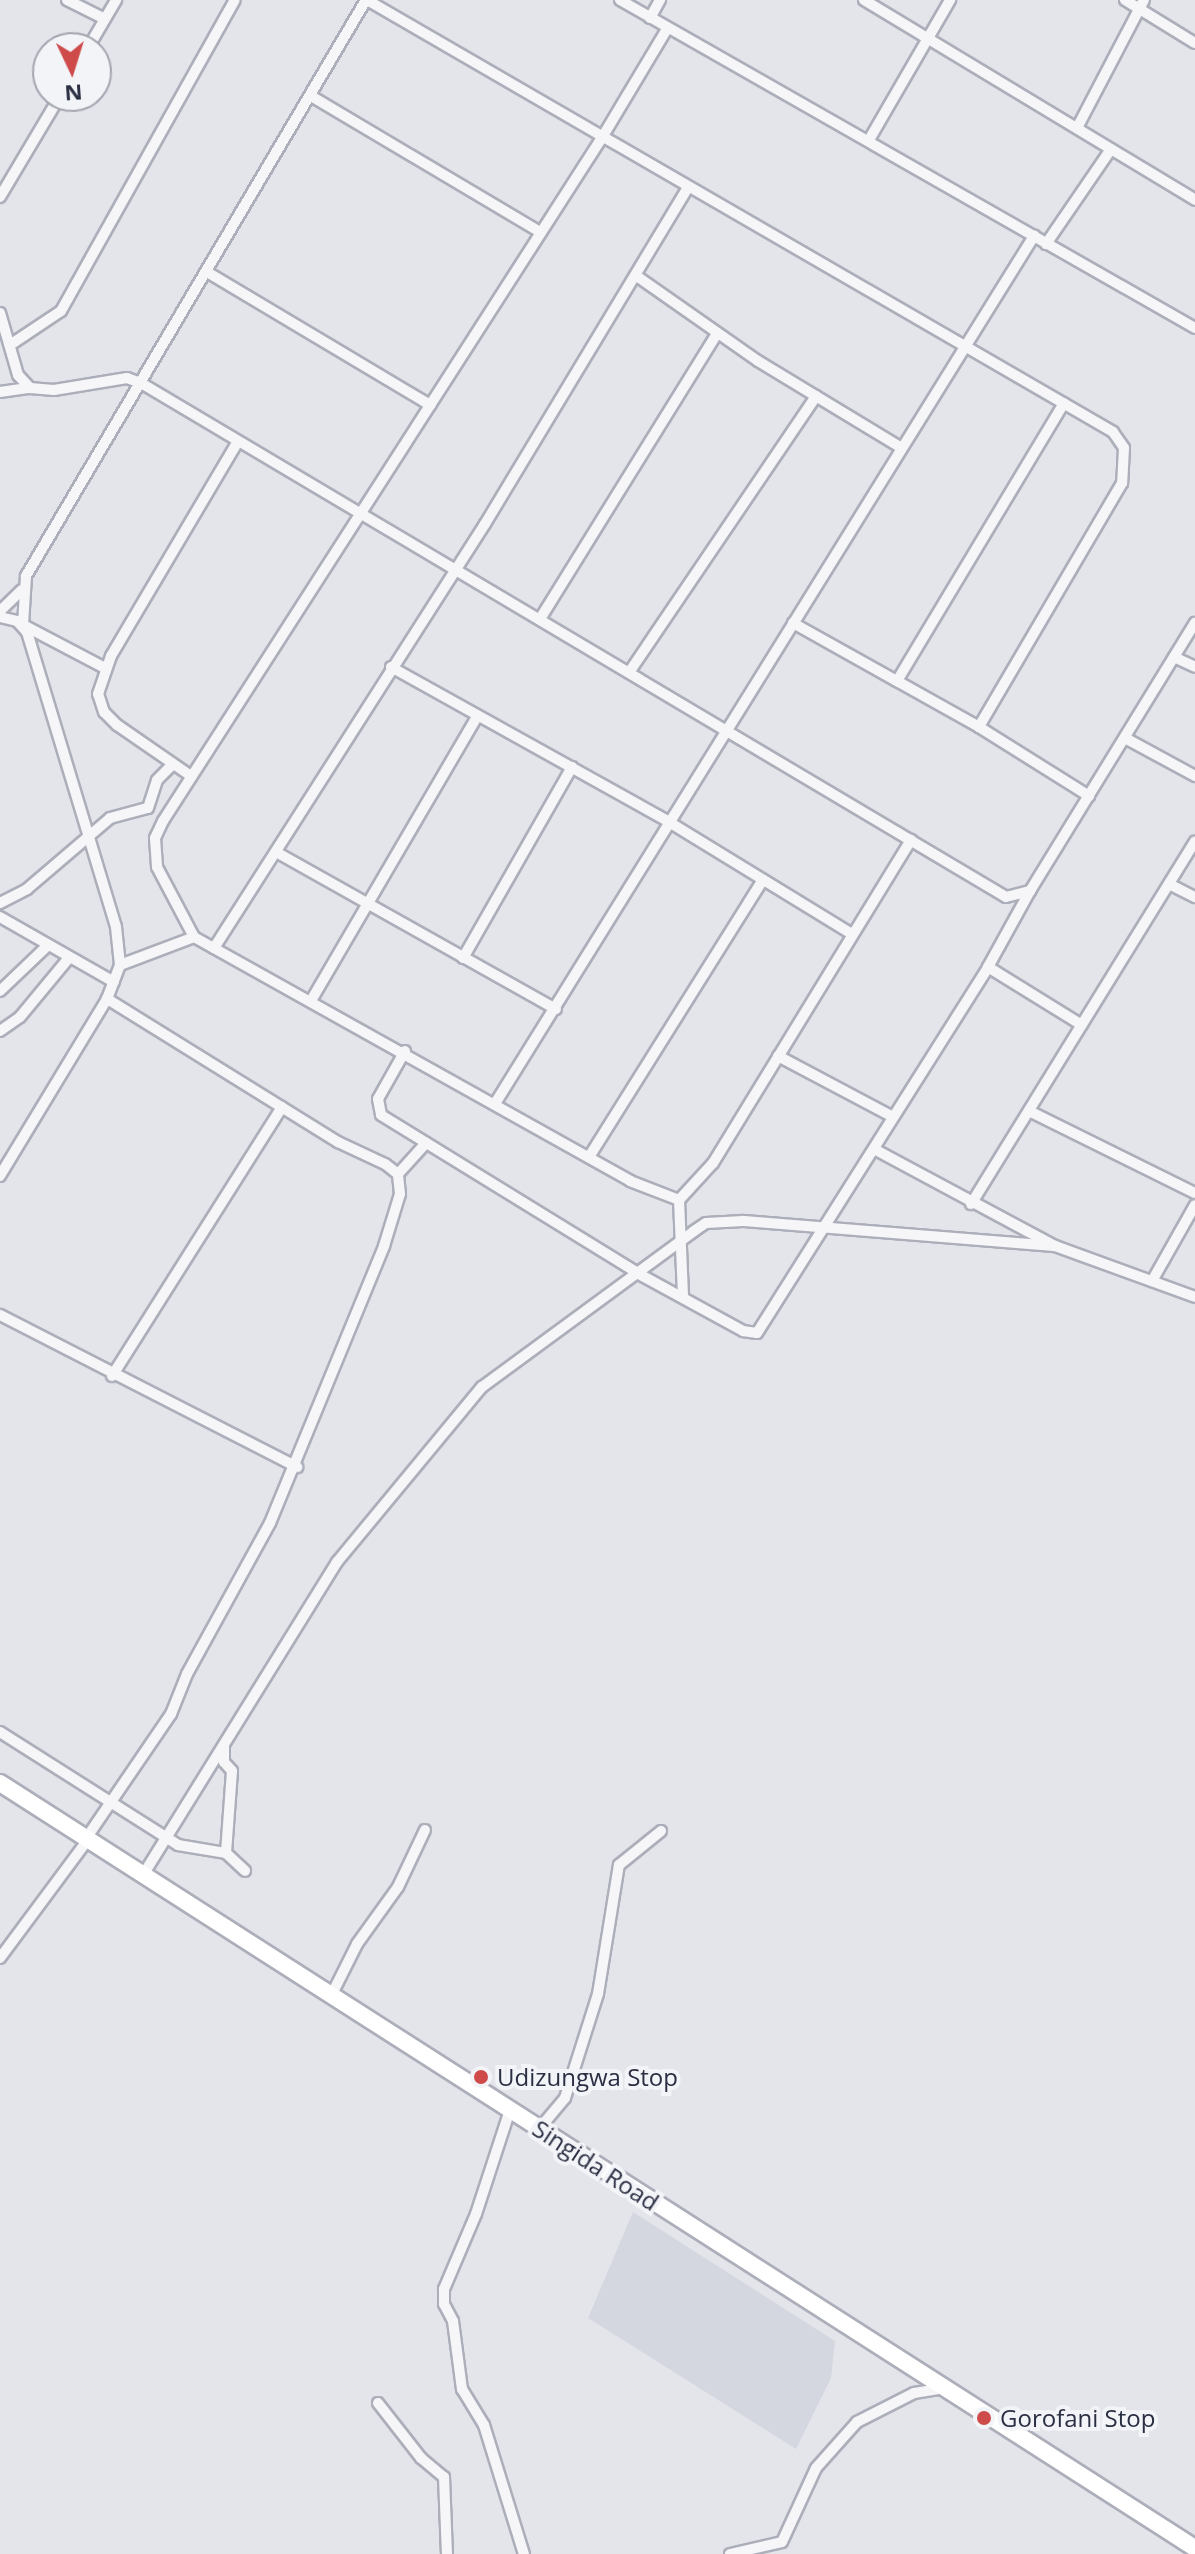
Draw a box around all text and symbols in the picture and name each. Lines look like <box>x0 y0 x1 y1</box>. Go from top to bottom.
north arrow <box>32 32 112 112</box>
text: N <box>64 78 84 110</box>
place label: Udizungwa Stop <box>497 2063 678 2091</box>
marker: Udizungwa Stop <box>472 2068 490 2086</box>
street label: Singida Road <box>528 2114 664 2216</box>
place label: Gorofani Stop <box>1000 2404 1155 2432</box>
marker: Gorofani Stop <box>975 2409 993 2427</box>

